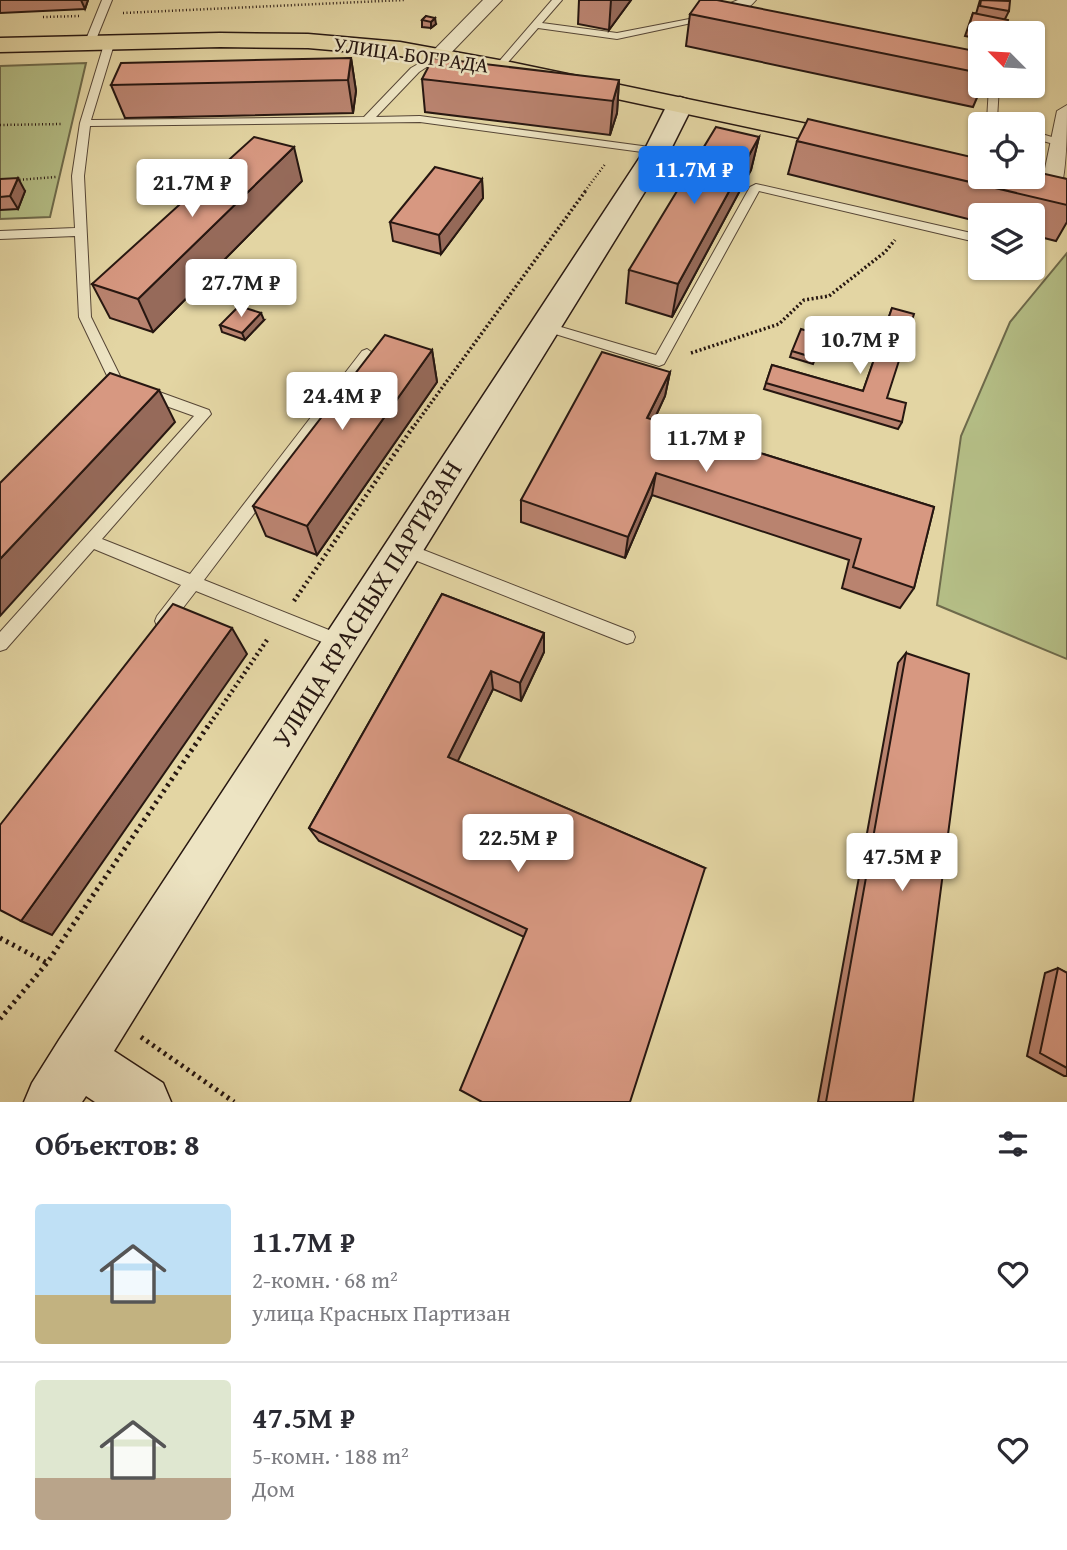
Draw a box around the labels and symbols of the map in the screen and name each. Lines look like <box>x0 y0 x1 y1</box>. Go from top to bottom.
north arrow <box>968 21 1045 98</box>
street label: УЛИЦА БОГРАДА <box>332 28 491 81</box>
pin: 11.7M ₽ <box>629 146 759 206</box>
pin: 21.7M ₽ <box>127 160 257 219</box>
pin: 27.7M ₽ <box>176 260 306 319</box>
pin: 10.7M ₽ <box>795 316 925 376</box>
pin: 24.4M ₽ <box>277 372 407 432</box>
pin: 11.7M ₽ <box>641 414 771 474</box>
street label: УЛИЦА КРАСНЫХ ПАРТИЗАН <box>262 453 471 755</box>
pin: 22.5M ₽ <box>453 814 583 874</box>
pin: 47.5M ₽ <box>837 834 967 893</box>

